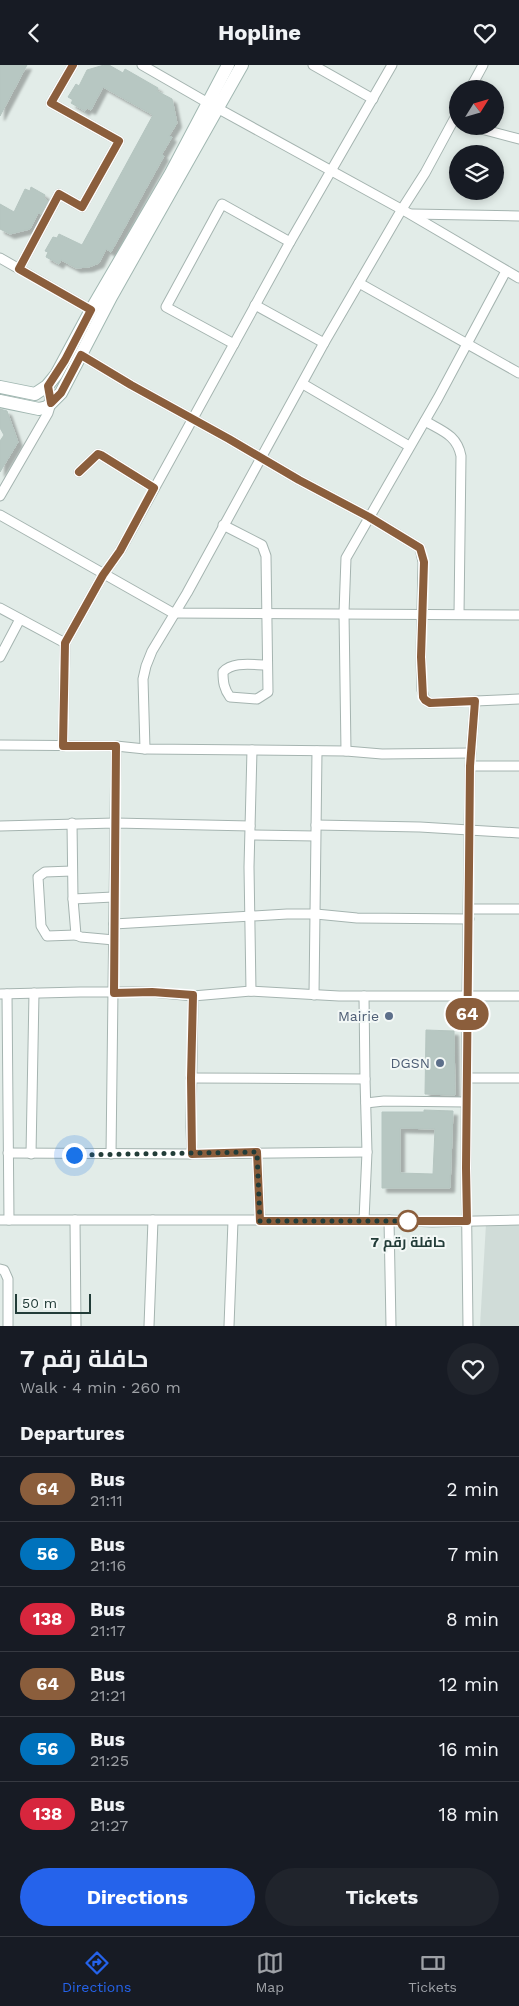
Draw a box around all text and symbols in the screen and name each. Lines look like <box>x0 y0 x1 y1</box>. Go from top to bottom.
icon: back <box>20 19 48 47</box>
icon: heart <box>471 19 499 47</box>
text: Hopline <box>218 20 301 45</box>
north arrow <box>449 80 504 135</box>
map controls <box>449 80 504 200</box>
button: layers <box>449 145 504 200</box>
line badge: 64 <box>444 998 490 1030</box>
text: 64 <box>456 1003 478 1024</box>
place label: Mairie <box>338 1008 379 1024</box>
marker: Mairie <box>383 1010 395 1022</box>
place label: DGSN <box>391 1055 430 1071</box>
marker: DGSN <box>434 1057 446 1069</box>
your location <box>62 1143 87 1168</box>
marker: حافلة رقم 7 <box>397 1210 419 1232</box>
place label: حافلة رقم 7 <box>371 1234 445 1252</box>
scale bar <box>15 1291 91 1314</box>
text: 50 m <box>22 1295 57 1311</box>
button: heart <box>447 1343 499 1395</box>
text: حافلة رقم 7 <box>20 1345 148 1373</box>
text: Walk · 4 min · 260 m <box>20 1378 181 1397</box>
text: Departures <box>20 1422 125 1445</box>
text: Bus <box>90 1468 125 1491</box>
text: 64 <box>36 1478 59 1499</box>
text: 2 min <box>447 1478 499 1501</box>
text: 21:11 <box>90 1491 123 1510</box>
text: Bus <box>90 1533 125 1556</box>
text: 56 <box>37 1543 58 1564</box>
text: 7 min <box>448 1543 499 1566</box>
text: 21:16 <box>90 1556 126 1575</box>
text: Bus <box>90 1598 125 1621</box>
text: 138 <box>33 1608 62 1629</box>
text: 8 min <box>446 1608 499 1631</box>
text: 21:17 <box>90 1621 126 1640</box>
text: Bus <box>90 1663 125 1686</box>
text: 64 <box>36 1673 59 1694</box>
text: 12 min <box>439 1673 499 1696</box>
text: 21:21 <box>90 1686 126 1705</box>
text: Bus <box>90 1728 125 1751</box>
text: 56 <box>37 1738 58 1759</box>
text: 16 min <box>439 1738 499 1761</box>
text: 21:25 <box>90 1751 129 1770</box>
text: Bus <box>90 1793 125 1816</box>
text: 138 <box>33 1803 62 1824</box>
text: 18 min <box>438 1803 499 1826</box>
text: 21:27 <box>90 1816 128 1835</box>
button: Directions <box>20 1868 255 1926</box>
button: Tickets <box>265 1868 499 1926</box>
tab: Directions <box>62 1949 131 1995</box>
tab: Map <box>256 1949 284 1995</box>
tab: Tickets <box>408 1949 457 1995</box>

